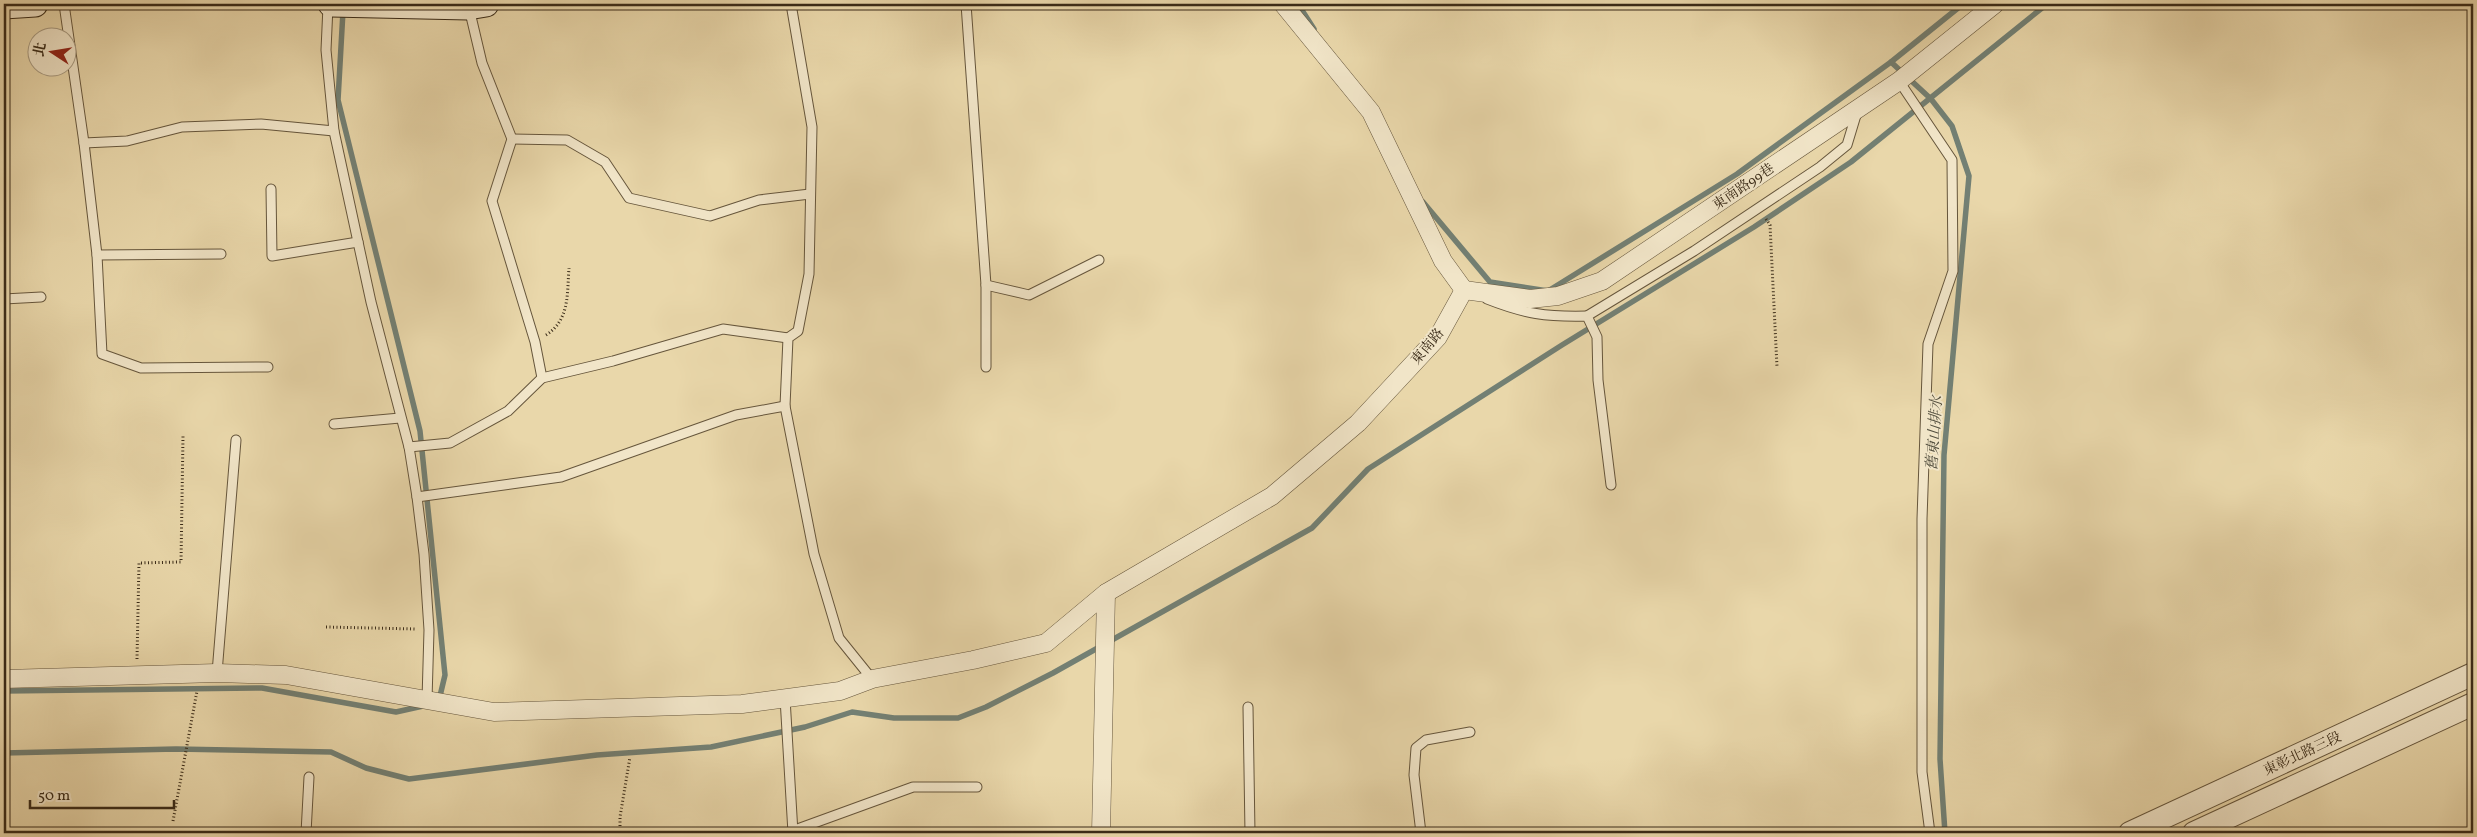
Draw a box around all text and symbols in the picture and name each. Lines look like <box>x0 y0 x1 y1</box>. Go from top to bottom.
north arrow <box>28 28 78 78</box>
text: 北 <box>30 41 51 58</box>
street label: 東南路99巷 <box>1709 160 1778 215</box>
street label: 東南路 <box>1407 325 1449 369</box>
water label: 舊東山排水 <box>1922 393 1949 471</box>
street label: 東彰北路三段 <box>2261 728 2345 781</box>
scale bar <box>30 777 174 809</box>
text: 50 m <box>38 786 70 807</box>

